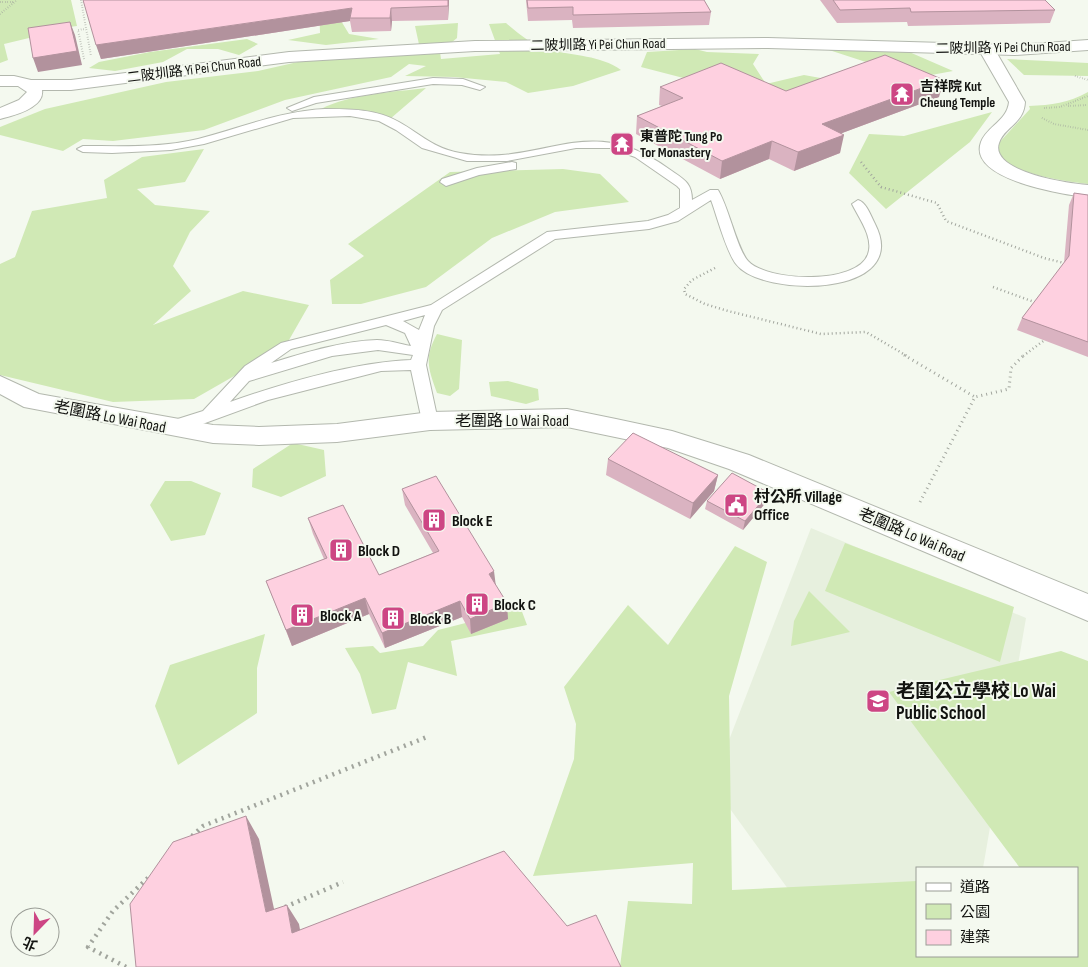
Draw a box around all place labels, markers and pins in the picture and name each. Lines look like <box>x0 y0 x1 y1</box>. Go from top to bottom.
place label: 吉祥院 Kut Cheung Temple <box>920 78 995 111</box>
temple icon: 吉祥院 Kut Cheung Temple <box>889 81 915 107</box>
place label: 東普陀 Tung Po Tor Monastery <box>640 128 722 161</box>
temple icon: 東普陀 Tung Po Tor Monastery <box>609 131 635 157</box>
place label: 村公所 Village Office <box>754 487 842 525</box>
public building icon: 村公所 Village Office <box>723 492 749 518</box>
building icon: Block E <box>421 507 447 533</box>
place label: Block E <box>452 512 493 531</box>
building icon: Block D <box>328 537 354 563</box>
place label: Block D <box>358 542 400 561</box>
building icon: Block C <box>464 591 490 617</box>
place label: Block C <box>494 596 536 615</box>
building icon: Block A <box>289 602 315 628</box>
building icon: Block B <box>380 605 406 631</box>
place label: Block A <box>320 607 362 626</box>
place label: Block B <box>410 610 452 629</box>
place label: 老圍公立學校 Lo Wai Public School <box>896 680 1056 725</box>
school or university icon: 老圍公立學校 Lo Wai Public School <box>865 688 891 714</box>

